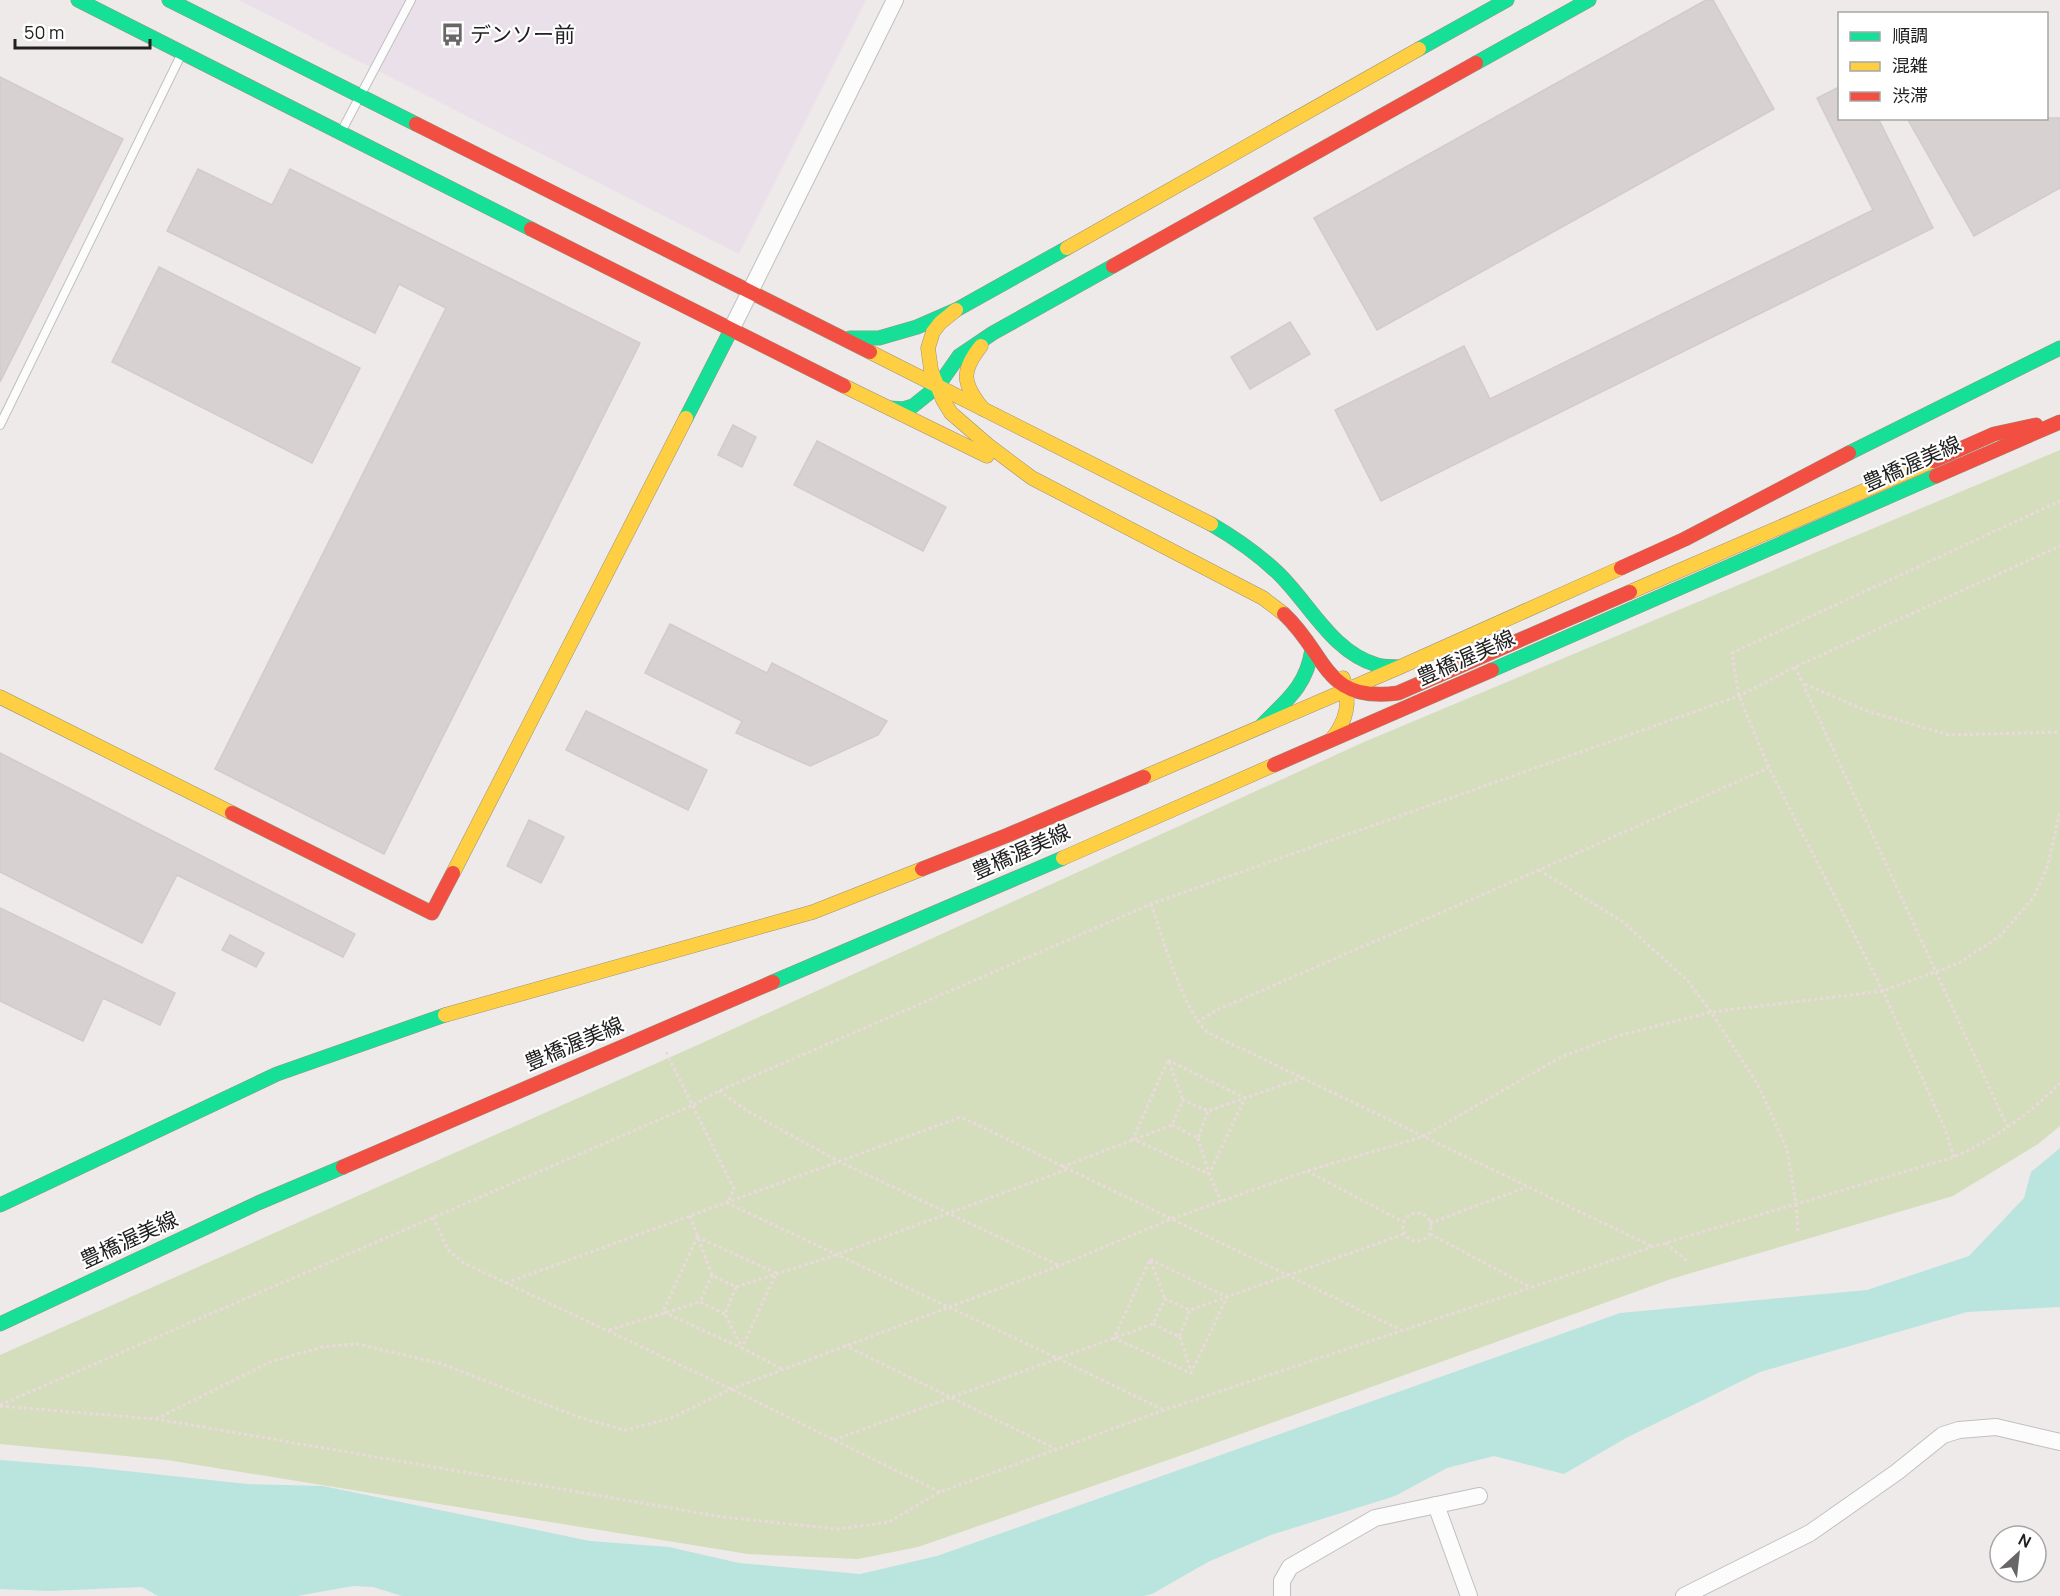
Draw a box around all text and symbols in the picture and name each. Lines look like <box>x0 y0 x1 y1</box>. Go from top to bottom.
scale bar <box>15 12 150 50</box>
legend <box>1838 12 2048 120</box>
text: 50 m <box>24 20 64 44</box>
place label: デンソー前 <box>470 20 575 48</box>
bus stop icon: デンソー前 <box>439 22 465 48</box>
text: 順調 <box>1892 23 1928 47</box>
text: 混雑 <box>1892 53 1928 77</box>
text: 渋滞 <box>1892 83 1928 107</box>
street label: 豊橋渥美線 <box>1858 429 1965 497</box>
street label: 豊橋渥美線 <box>1412 623 1519 691</box>
street label: 豊橋渥美線 <box>967 817 1074 885</box>
street label: 豊橋渥美線 <box>520 1010 627 1076</box>
street label: 豊橋渥美線 <box>75 1204 182 1274</box>
north arrow <box>1988 1524 2048 1584</box>
text: N <box>2015 1528 2035 1553</box>

